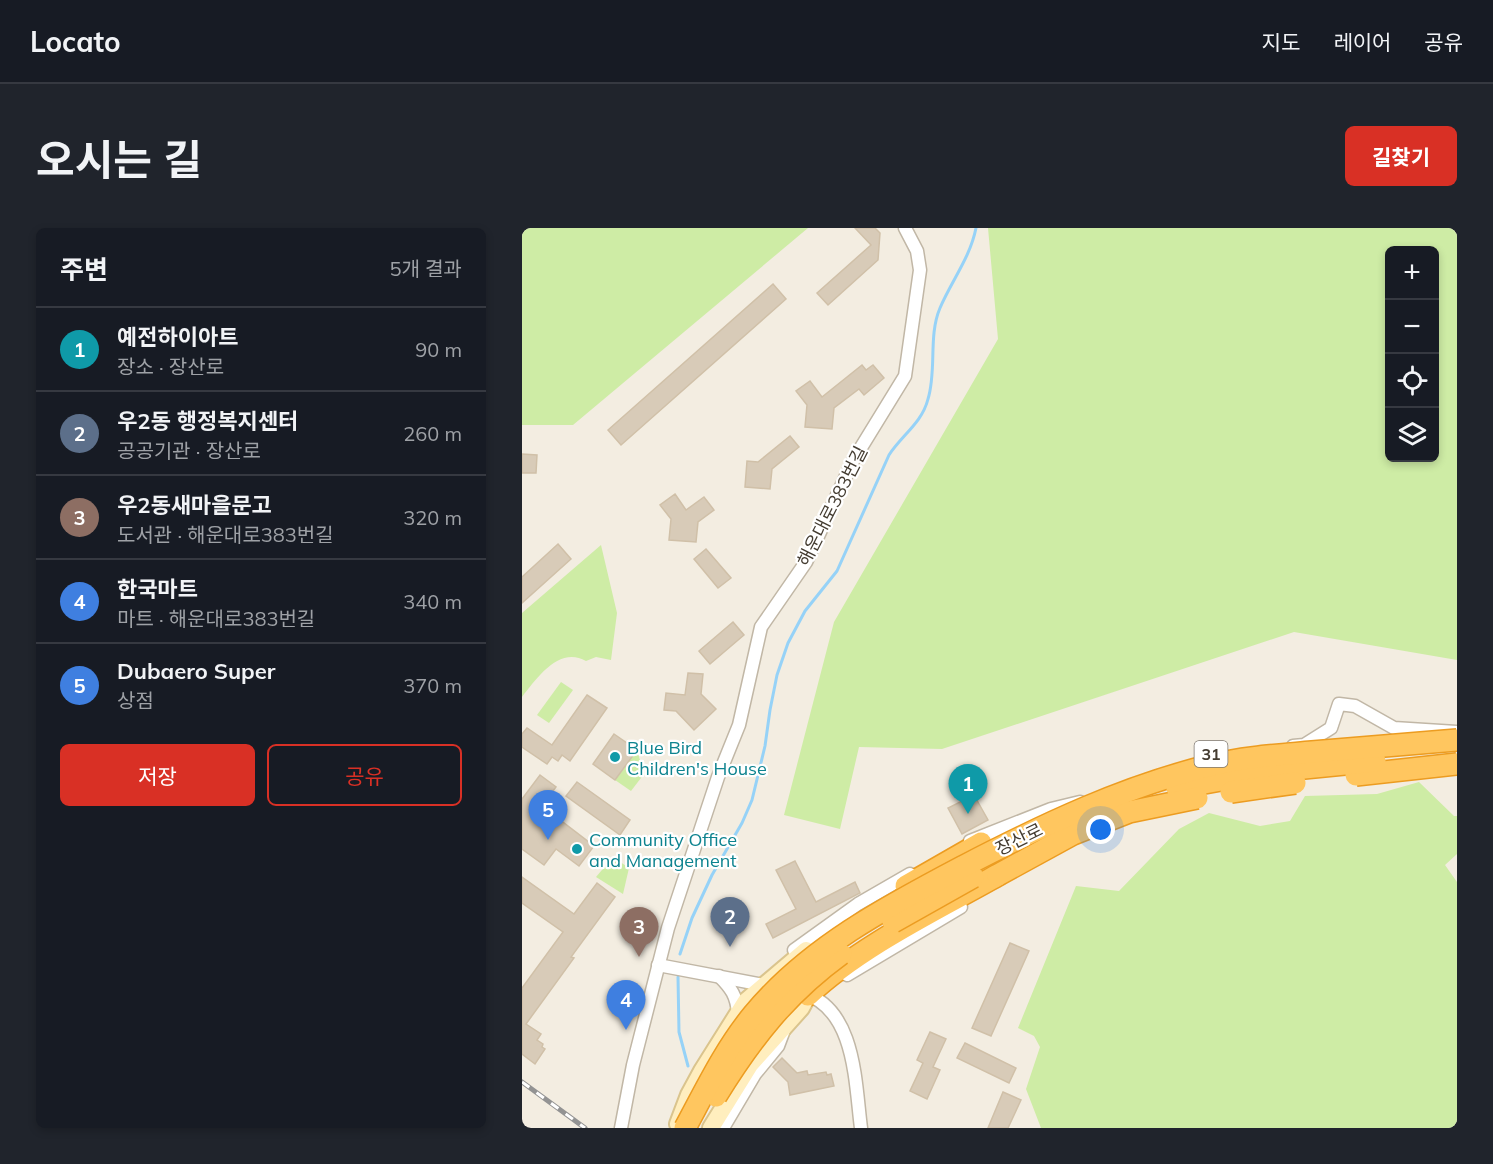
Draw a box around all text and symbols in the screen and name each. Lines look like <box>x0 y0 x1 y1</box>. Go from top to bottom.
text: Locato <box>30 24 121 59</box>
text: 지도 <box>1262 29 1300 55</box>
text: 레이어 <box>1333 29 1391 55</box>
text: 공유 <box>1424 29 1463 55</box>
button: 길찾기 <box>1345 126 1457 186</box>
text: 오시는 길 <box>36 133 202 186</box>
map controls <box>1385 246 1439 462</box>
button: + <box>1385 246 1439 300</box>
text: 주변 <box>60 253 108 286</box>
text: 5개 결과 <box>390 256 462 281</box>
button: − <box>1385 300 1439 354</box>
text: 예전하이아트 <box>117 323 238 351</box>
text: 1 <box>74 337 86 362</box>
text: 90 m <box>415 337 462 362</box>
text: 장소 · 장산로 <box>117 354 224 379</box>
button: locate <box>1385 354 1439 408</box>
text: 우2동 행정복지센터 <box>117 407 298 435</box>
button: layers <box>1385 408 1439 462</box>
text: 2 <box>74 421 86 446</box>
text: 260 m <box>403 421 462 446</box>
text: 공공기관 · 장산로 <box>117 438 261 463</box>
street label: 해운대로383번길 <box>792 442 872 570</box>
text: 우2동새마을문고 <box>117 491 272 519</box>
text: 3 <box>74 505 86 530</box>
text: 320 m <box>403 505 462 530</box>
text: 도서관 · 해운대로383번길 <box>117 522 334 547</box>
text: 한국마트 <box>117 575 198 603</box>
text: 4 <box>74 589 86 614</box>
text: 340 m <box>403 589 462 614</box>
text: 마트 · 해운대로383번길 <box>117 606 315 631</box>
text: Dubaero Super <box>117 657 275 685</box>
text: 5 <box>74 673 86 698</box>
text: 370 m <box>403 673 462 698</box>
text: 상점 <box>117 688 154 713</box>
place label: Blue Bird Children's House <box>627 736 767 780</box>
road number: 31 <box>1194 741 1228 767</box>
button: 저장 <box>60 744 255 806</box>
button: 공유 <box>267 744 462 806</box>
marker: Blue Bird Children's House <box>608 750 622 764</box>
pin: 1 <box>948 764 988 814</box>
pin: 5 <box>528 790 568 840</box>
your location <box>1086 815 1115 844</box>
street label: 장산로 <box>992 818 1046 860</box>
place label: Community Office and Management <box>589 828 737 872</box>
marker: Community Office and Management <box>570 842 584 856</box>
pin: 2 <box>710 898 750 947</box>
pin: 3 <box>620 908 658 957</box>
pin: 4 <box>606 980 646 1030</box>

